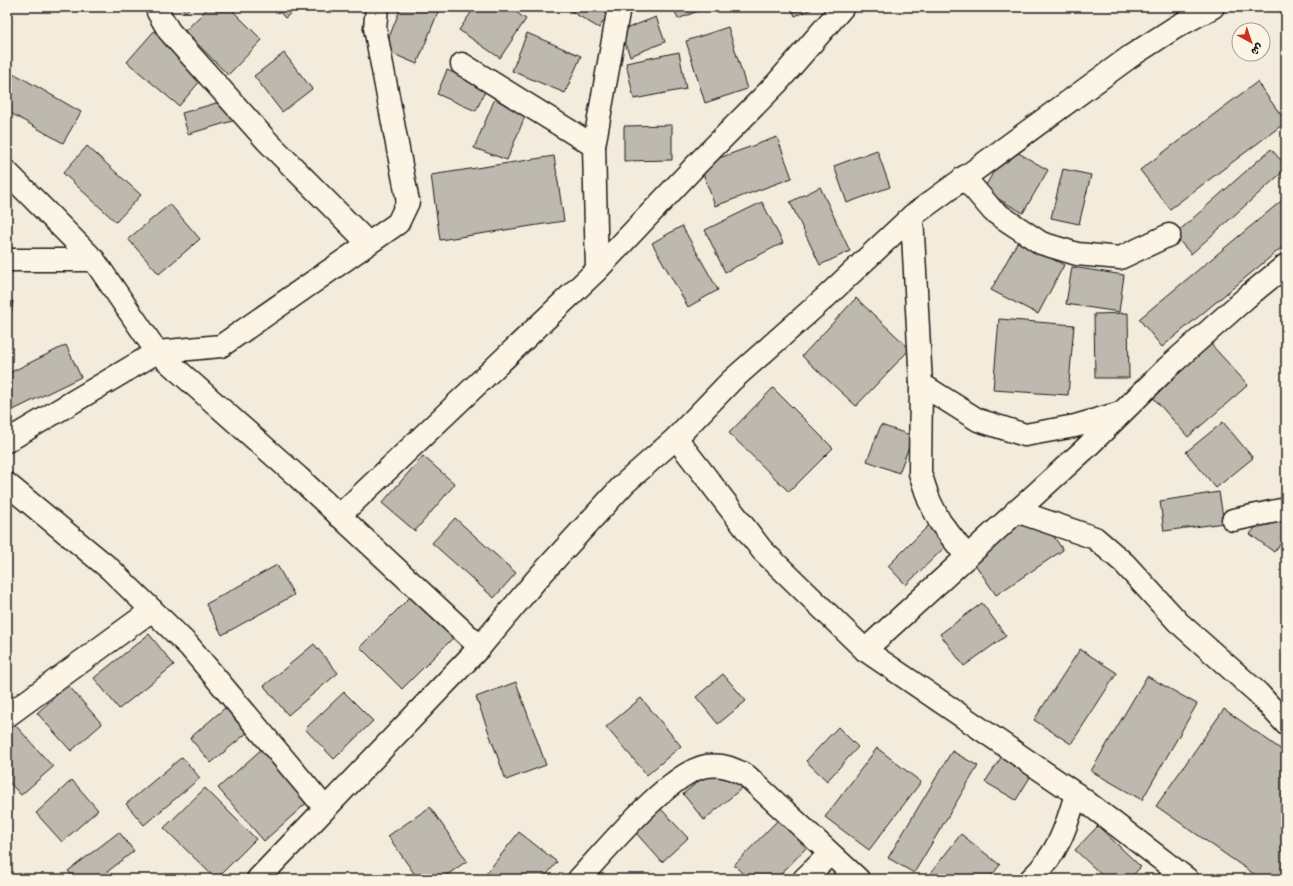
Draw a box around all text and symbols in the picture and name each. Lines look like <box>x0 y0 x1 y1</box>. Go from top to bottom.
north arrow <box>1231 22 1271 62</box>
text: ش <box>1248 40 1267 60</box>

